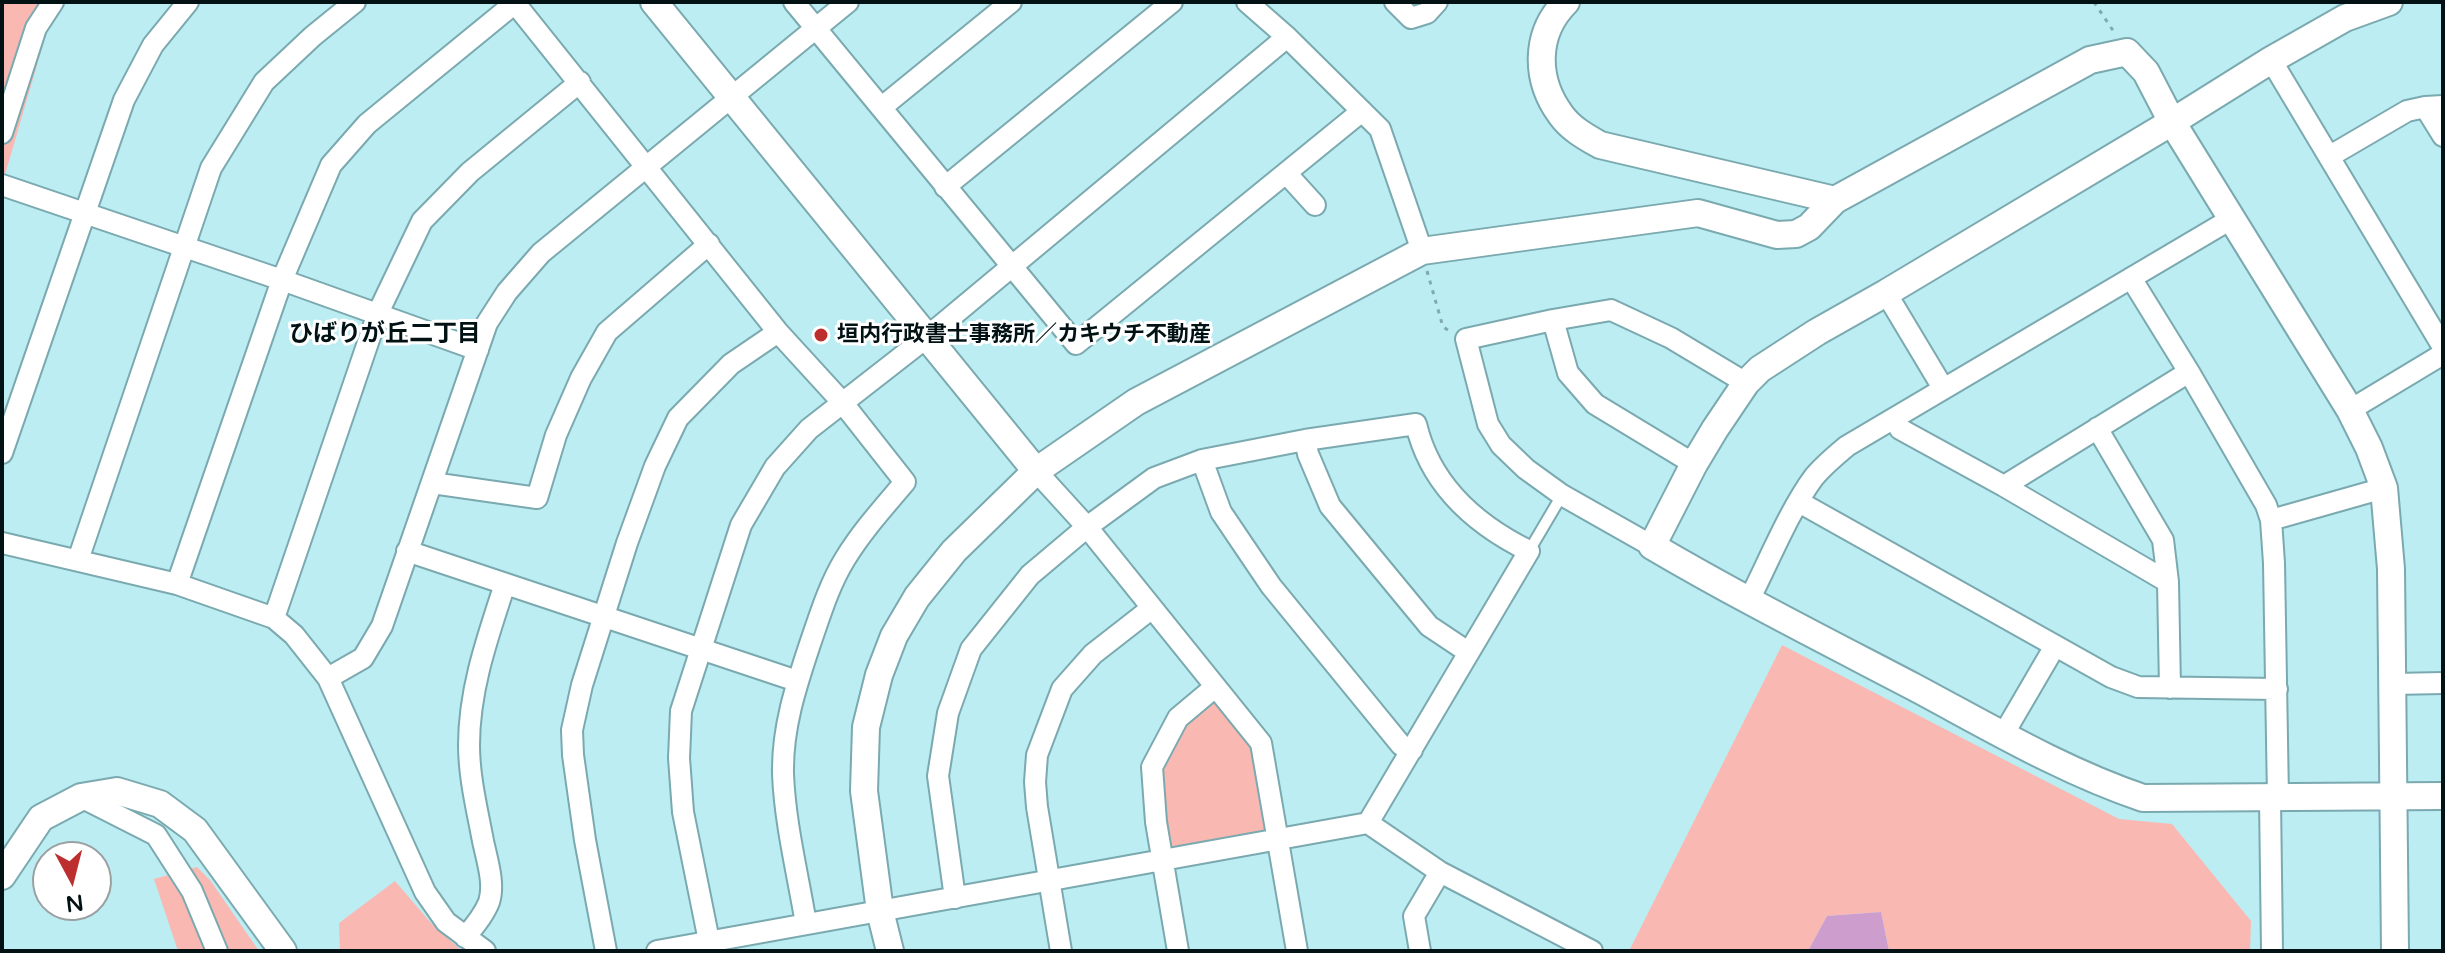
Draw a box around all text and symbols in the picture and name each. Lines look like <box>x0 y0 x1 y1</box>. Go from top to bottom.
district label: ひばりが丘二丁目 <box>289 321 481 349</box>
place label: 垣内行政書士事務所／カキウチ不動産 <box>837 322 1211 348</box>
marker: 垣内行政書士事務所／カキウチ不動産 <box>812 326 830 344</box>
north arrow <box>32 841 112 921</box>
text: N <box>64 889 85 917</box>

